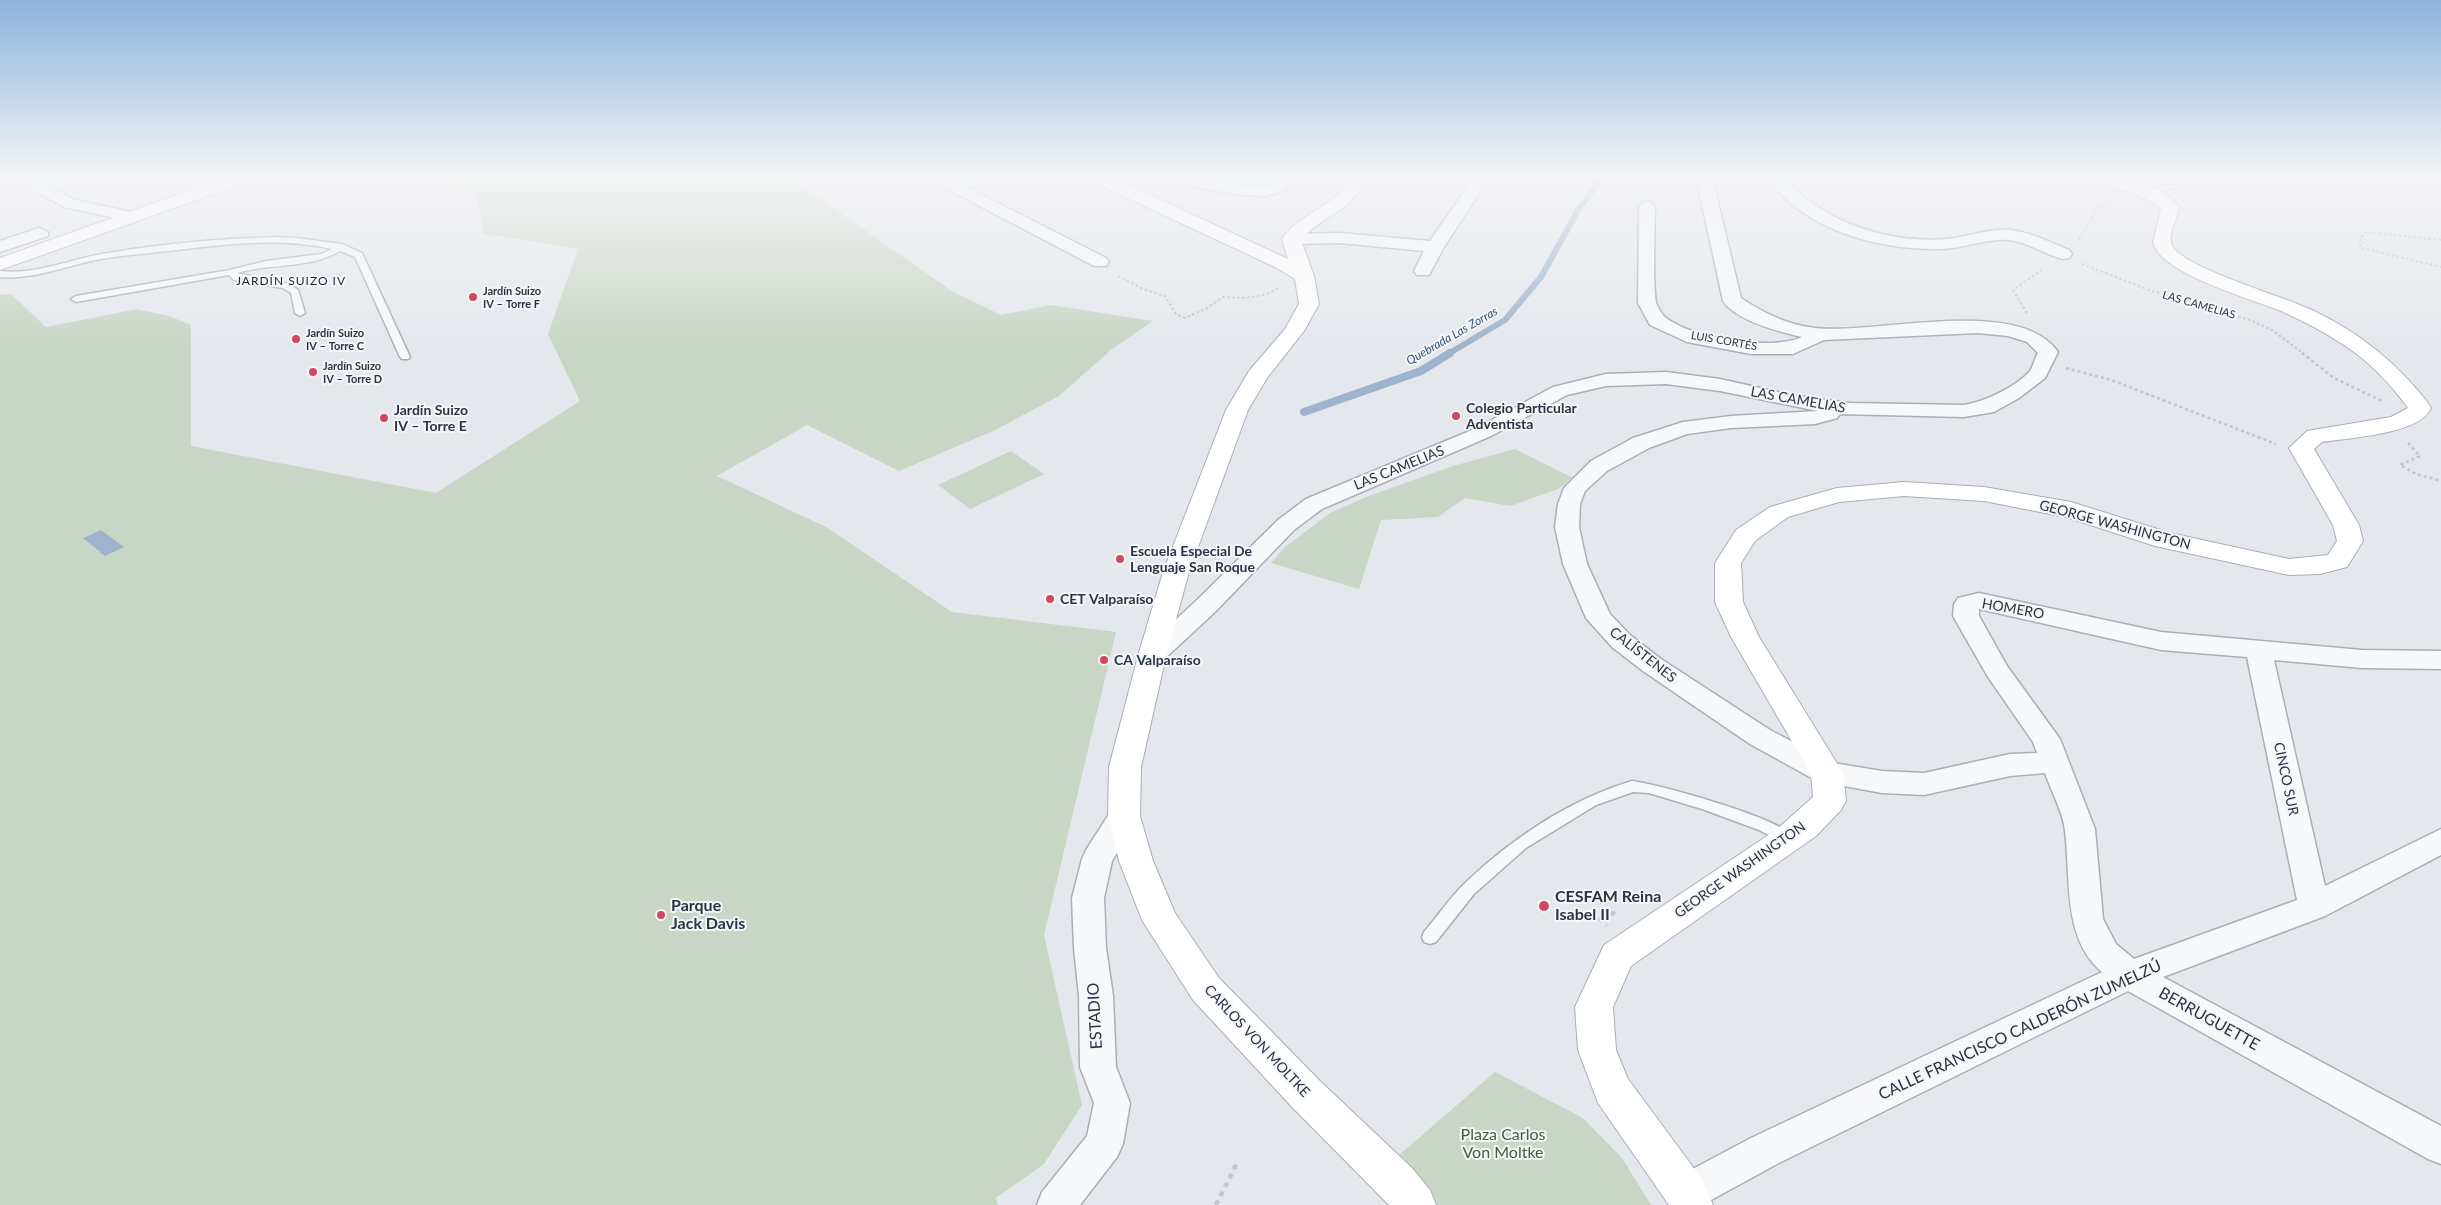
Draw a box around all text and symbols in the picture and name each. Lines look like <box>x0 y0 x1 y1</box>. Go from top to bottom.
district label: JARDÍN SUIZO IV <box>234 274 348 288</box>
place label: Jardín Suizo IV – Torre F <box>483 284 541 310</box>
street label: LAS CAMELIAS <box>2161 288 2237 322</box>
marker: Jardín Suizo IV – Torre F <box>467 291 479 303</box>
water label: Quebrada Las Zorras <box>1404 304 1500 368</box>
place label: Jardín Suizo IV – Torre C <box>306 326 364 352</box>
street label: LUIS CORTÉS <box>1690 329 1758 353</box>
marker: Jardín Suizo IV – Torre C <box>290 333 302 345</box>
place label: Jardín Suizo IV – Torre D <box>323 359 382 385</box>
marker: Jardín Suizo IV – Torre D <box>307 366 319 378</box>
street label: LAS CAMELIAS <box>1749 383 1847 417</box>
place label: Colegio Particular Adventista <box>1466 400 1577 432</box>
place label: Jardín Suizo IV – Torre E <box>394 402 468 434</box>
marker: Colegio Particular Adventista <box>1450 410 1462 422</box>
marker: Jardín Suizo IV – Torre E <box>378 412 390 424</box>
street label: LAS CAMELIAS <box>1351 442 1447 494</box>
street label: GEORGE WASHINGTON <box>2037 497 2193 553</box>
place label: Escuela Especial De Lenguaje San Roque <box>1130 543 1255 576</box>
marker: Escuela Especial De Lenguaje San Roque <box>1114 553 1126 565</box>
place label: CET Valparaíso <box>1060 591 1153 607</box>
marker: CET Valparaíso <box>1044 593 1056 605</box>
street label: HOMERO <box>1981 595 2045 623</box>
street label: CALÍSTENES <box>1606 624 1680 686</box>
place label: CA Valparaíso <box>1114 652 1201 668</box>
marker: CA Valparaíso <box>1098 654 1110 666</box>
street label: CINCO SUR <box>2270 741 2302 817</box>
street label: GEORGE WASHINGTON <box>1671 818 1809 922</box>
place label: CESFAM Reina Isabel II <box>1555 887 1661 925</box>
place label: Parque Jack Davis <box>671 896 745 934</box>
marker: CESFAM Reina Isabel II <box>1537 899 1551 913</box>
marker: Parque Jack Davis <box>655 909 667 921</box>
street label: CALLE FRANCISCO CALDERÓN ZUMELZÚ <box>1876 956 2164 1104</box>
street label: CARLOS VON MOLTKE <box>1201 981 1313 1101</box>
street label: ESTADIO <box>1084 982 1106 1050</box>
street label: BERRUGUETTE <box>2155 983 2263 1055</box>
park label: Plaza Carlos Von Moltke <box>1461 1125 1545 1163</box>

